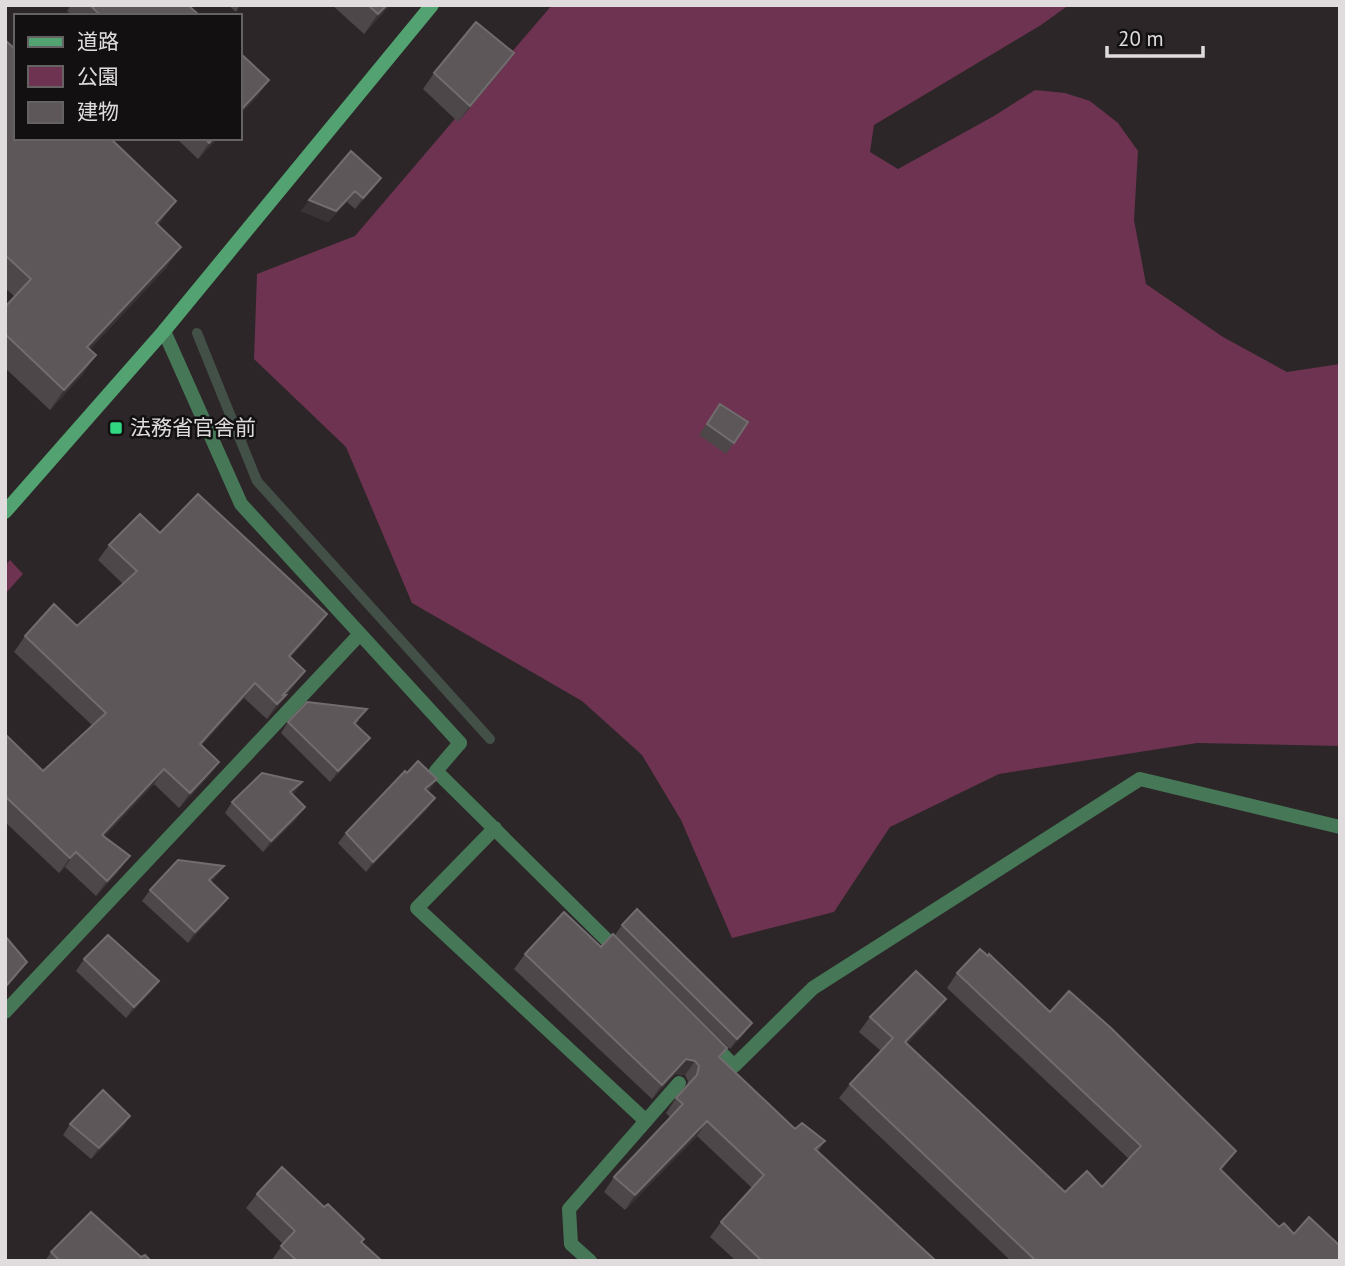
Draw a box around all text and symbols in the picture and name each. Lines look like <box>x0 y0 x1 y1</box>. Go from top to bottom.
legend <box>14 14 242 140</box>
scale bar <box>1107 14 1203 58</box>
text: 20 m <box>1118 25 1164 52</box>
text: 道路 <box>77 28 119 55</box>
text: 公園 <box>77 63 119 90</box>
text: 建物 <box>77 98 119 125</box>
place label: 法務省官舎前 <box>130 414 256 441</box>
marker: 法務省官舎前 <box>108 420 124 436</box>

